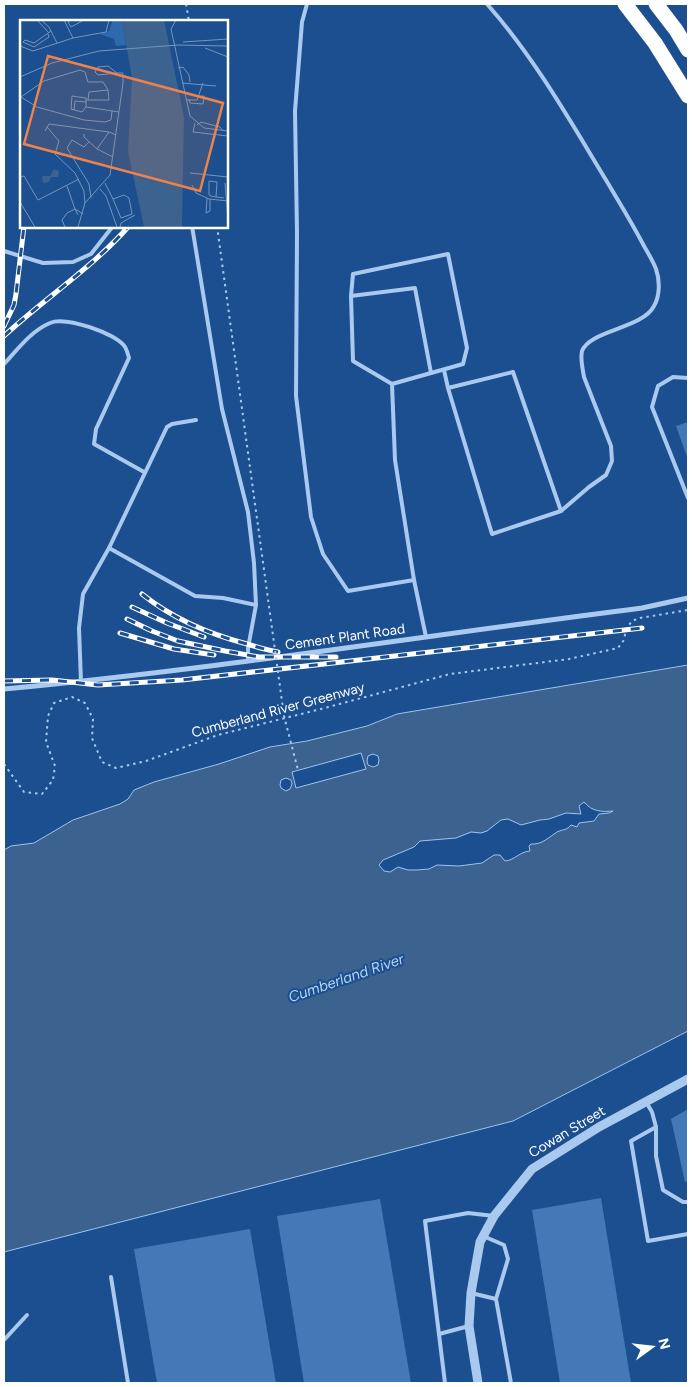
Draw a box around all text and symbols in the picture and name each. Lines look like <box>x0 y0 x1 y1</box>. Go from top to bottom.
inset map <box>20 20 228 228</box>
street label: Cement Plant Road <box>284 620 406 654</box>
street label: Cumberland River Greenway <box>190 679 367 741</box>
water label: Cumberland River <box>286 950 407 1006</box>
street label: Cowan Street <box>526 1102 608 1162</box>
north arrow <box>627 1322 677 1372</box>
text: N <box>654 1336 674 1351</box>

